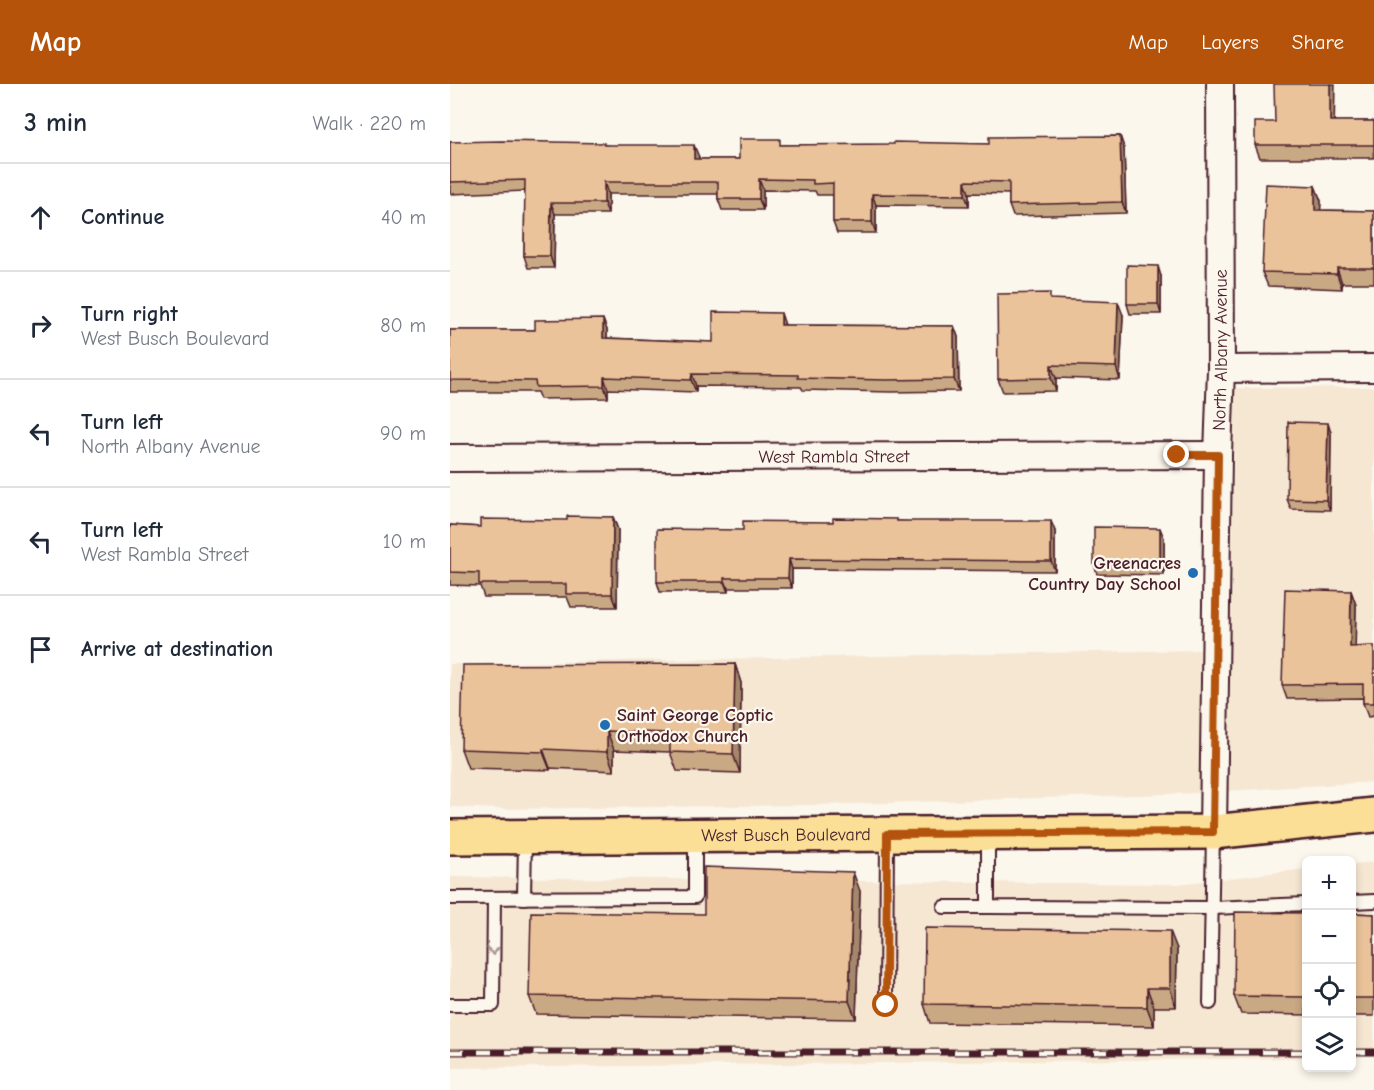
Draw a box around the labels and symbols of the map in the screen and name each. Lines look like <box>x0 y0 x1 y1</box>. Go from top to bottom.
street label: North Albany Avenue <box>1208 269 1232 431</box>
route end <box>1163 441 1189 467</box>
street label: West Rambla Street <box>759 446 910 467</box>
place label: Greenacres Country Day School <box>1028 553 1181 595</box>
marker: Greenacres Country Day School <box>1186 566 1200 580</box>
place label: Saint George Coptic Orthodox Church <box>617 705 774 747</box>
marker: Saint George Coptic Orthodox Church <box>598 718 612 732</box>
street label: West Busch Boulevard <box>701 824 871 846</box>
one-way arrow <box>487 947 499 956</box>
route start <box>872 991 898 1017</box>

